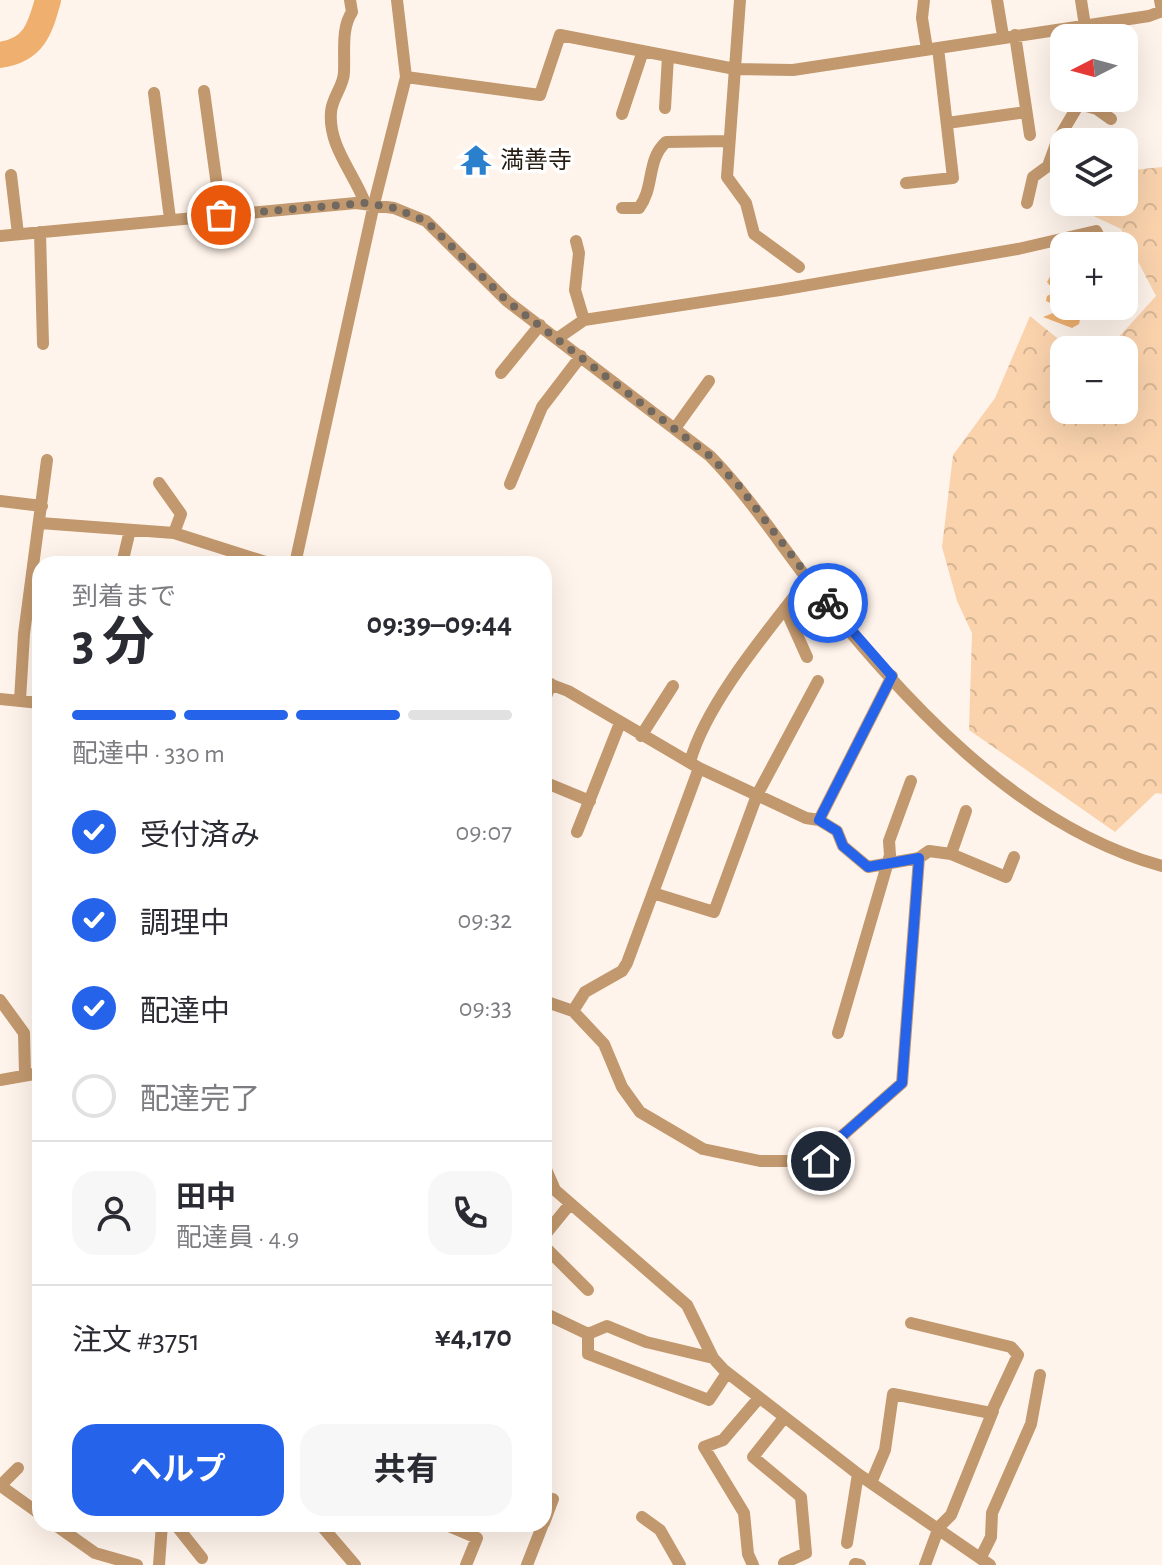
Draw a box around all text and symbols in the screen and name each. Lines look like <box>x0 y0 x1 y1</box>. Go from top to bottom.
north arrow <box>1050 24 1138 112</box>
map controls <box>1050 24 1138 424</box>
button: layers <box>1050 128 1138 216</box>
temple icon: 満善寺 <box>459 143 493 177</box>
place label: 満善寺 <box>500 147 572 173</box>
pin <box>187 181 255 249</box>
icon: bag <box>199 193 243 237</box>
button: + <box>1050 232 1138 320</box>
button: − <box>1050 336 1138 424</box>
courier <box>788 563 868 643</box>
icon: bike <box>806 581 850 625</box>
text: 到着まで <box>72 584 176 610</box>
text: 09:39–09:44 <box>367 609 512 639</box>
text: 3 分 <box>72 617 154 669</box>
text: 配達中 · 330 m <box>72 741 225 767</box>
icon: check <box>72 810 116 854</box>
text: 09:07 <box>456 819 512 845</box>
text: 受付済み <box>140 821 260 851</box>
icon: check <box>72 898 116 942</box>
text: 09:32 <box>458 907 512 933</box>
text: 調理中 <box>140 909 230 939</box>
icon: check <box>72 986 116 1030</box>
text: 09:33 <box>459 995 512 1021</box>
text: 配達中 <box>140 997 230 1027</box>
text: 配達完了 <box>140 1085 260 1115</box>
pin <box>787 1127 855 1195</box>
icon: home <box>799 1139 843 1183</box>
button: person <box>72 1171 156 1255</box>
button: phone <box>428 1171 512 1255</box>
text: 田中 <box>176 1183 236 1213</box>
text: 配達員 · 4.9 <box>176 1225 299 1251</box>
text: ¥4,170 <box>435 1322 512 1352</box>
text: 注文 #3751 <box>72 1326 200 1356</box>
button: ヘルプ <box>72 1424 284 1516</box>
button: 共有 <box>300 1424 512 1516</box>

